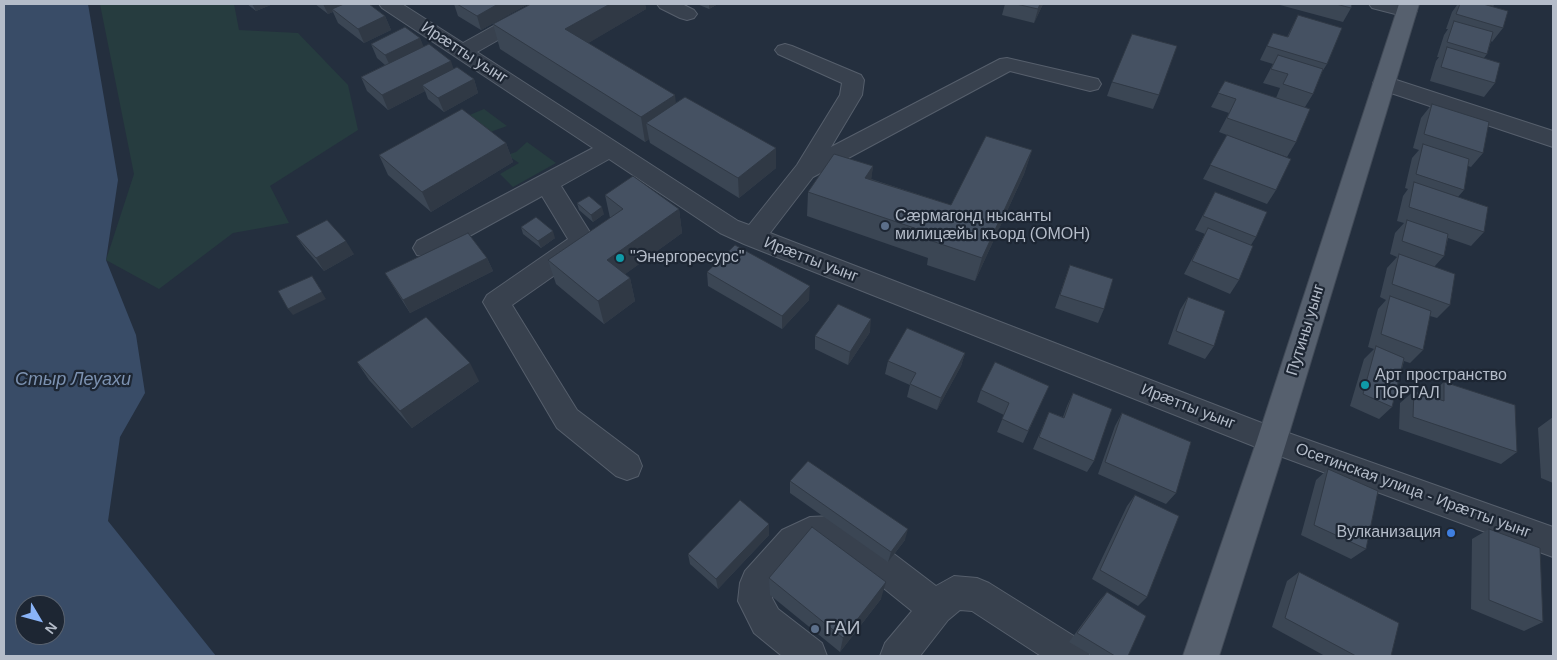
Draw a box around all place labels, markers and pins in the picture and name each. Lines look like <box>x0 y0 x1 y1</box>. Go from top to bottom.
place label: Сæрмагонд нысанты милицæйы къорд (ОМОН) <box>895 207 1090 245</box>
marker: Сæрмагонд нысанты милицæйы къорд (ОМОН) <box>879 220 891 232</box>
place label: "Энергоресурс" <box>630 248 744 268</box>
marker: "Энергоресурс" <box>614 252 626 264</box>
place label: Арт пространство ПОРТАЛ <box>1375 366 1507 404</box>
marker: Арт пространство ПОРТАЛ <box>1359 379 1371 391</box>
place label: Вулканизация <box>1336 523 1441 543</box>
marker: Вулканизация <box>1445 527 1457 539</box>
place label: ГАИ <box>825 618 860 640</box>
marker: ГАИ <box>809 623 821 635</box>

